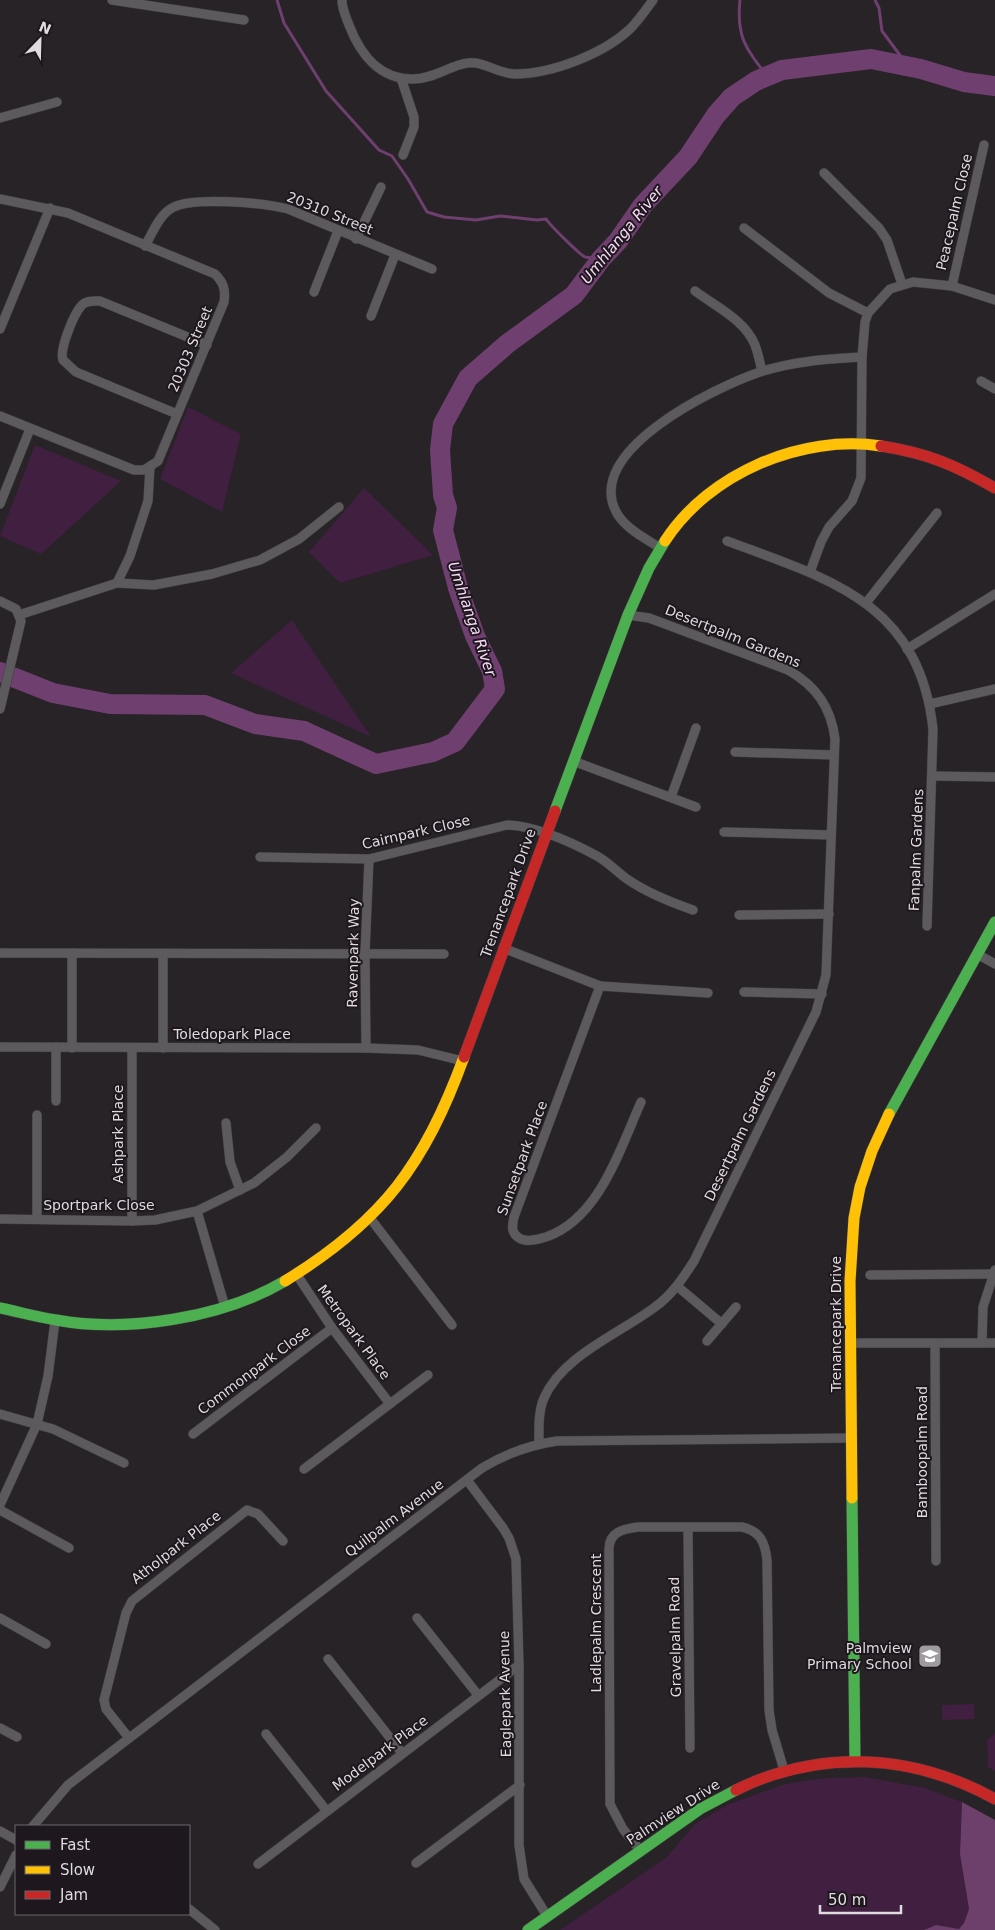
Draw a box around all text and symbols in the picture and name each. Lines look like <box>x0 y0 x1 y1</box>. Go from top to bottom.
north arrow <box>15 15 65 65</box>
text: N <box>37 18 54 38</box>
street label: Peacepalm Close <box>933 152 975 272</box>
water label: Umhlanga River <box>577 182 667 287</box>
street label: 20310 Street <box>285 188 376 238</box>
street label: 20303 Street <box>165 303 215 394</box>
water label: Umhlanga River <box>444 559 500 680</box>
street label: Desertpalm Gardens <box>663 601 803 671</box>
street label: Fanpalm Gardens <box>906 789 926 911</box>
street label: Cairnpark Close <box>360 812 472 852</box>
street label: Trenancepark Drive <box>477 826 539 961</box>
street label: Ravenpark Way <box>344 898 362 1008</box>
street label: Toledopark Place <box>172 1026 291 1042</box>
street label: Desertpalm Gardens <box>701 1067 779 1203</box>
street label: Ashpark Place <box>110 1085 126 1183</box>
street label: Sunsetpark Place <box>494 1098 550 1218</box>
street label: Sportpark Close <box>43 1197 155 1213</box>
street label: Trenancepark Drive <box>828 1256 844 1393</box>
street label: Metropark Place <box>314 1282 394 1382</box>
street label: Commonpark Close <box>194 1322 314 1418</box>
street label: Bamboopalm Road <box>914 1386 930 1518</box>
street label: Quilpalm Avenue <box>342 1476 446 1560</box>
street label: Atholpark Place <box>128 1507 224 1587</box>
street label: Ladlepalm Crescent <box>588 1553 604 1693</box>
street label: Gravelpalm Road <box>666 1577 684 1697</box>
street label: Eaglepark Avenue <box>496 1631 514 1757</box>
place label: Palmview Primary School <box>807 1640 912 1672</box>
school or university icon: Palmview Primary School <box>917 1643 943 1669</box>
street label: Modelpark Place <box>329 1712 431 1794</box>
street label: Palmview Drive <box>623 1776 723 1848</box>
legend <box>15 1825 190 1915</box>
text: Fast <box>60 1836 90 1854</box>
text: Slow <box>60 1861 95 1879</box>
scale bar <box>820 1882 901 1914</box>
text: Jam <box>59 1886 88 1904</box>
text: 50 m <box>828 1891 866 1909</box>

